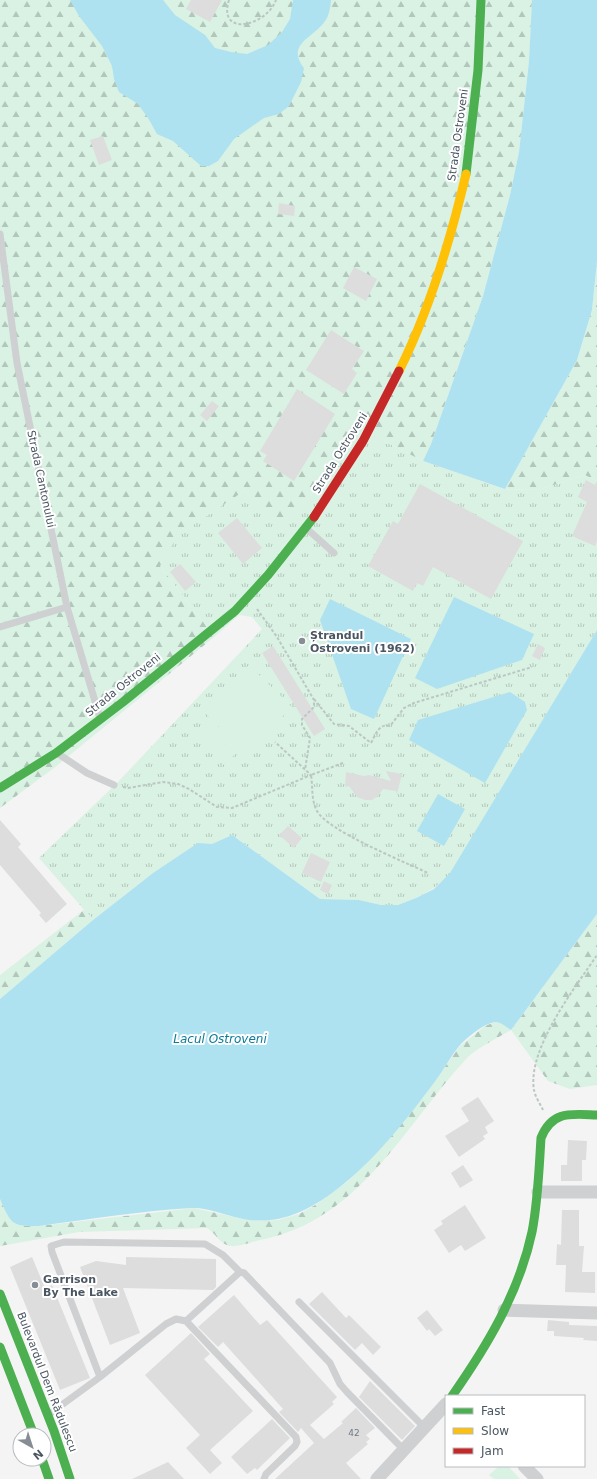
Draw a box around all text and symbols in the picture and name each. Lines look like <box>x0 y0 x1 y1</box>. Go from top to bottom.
street label: Strada Ostroveni <box>445 88 471 182</box>
street label: Strada Ostroveni <box>310 410 370 496</box>
street label: Strada Cantonului <box>24 429 58 529</box>
place label: Ștrandul Ostroveni (1962) <box>310 629 415 655</box>
marker: Ștrandul Ostroveni (1962) <box>297 636 307 646</box>
street label: Strada Ostroveni <box>83 651 163 719</box>
water label: Lacul Ostroveni <box>173 1032 267 1046</box>
place label: Garrison By The Lake <box>43 1273 118 1299</box>
marker: Garrison By The Lake <box>30 1280 40 1290</box>
street label: Bulevardul Dem Rădulescu <box>14 1310 80 1454</box>
legend <box>445 1395 585 1467</box>
text: Fast <box>481 1404 505 1418</box>
text: Slow <box>481 1424 509 1438</box>
north arrow <box>12 1427 52 1467</box>
house number: 42 <box>348 1428 360 1438</box>
text: Jam <box>480 1444 504 1458</box>
text: N <box>30 1446 46 1462</box>

